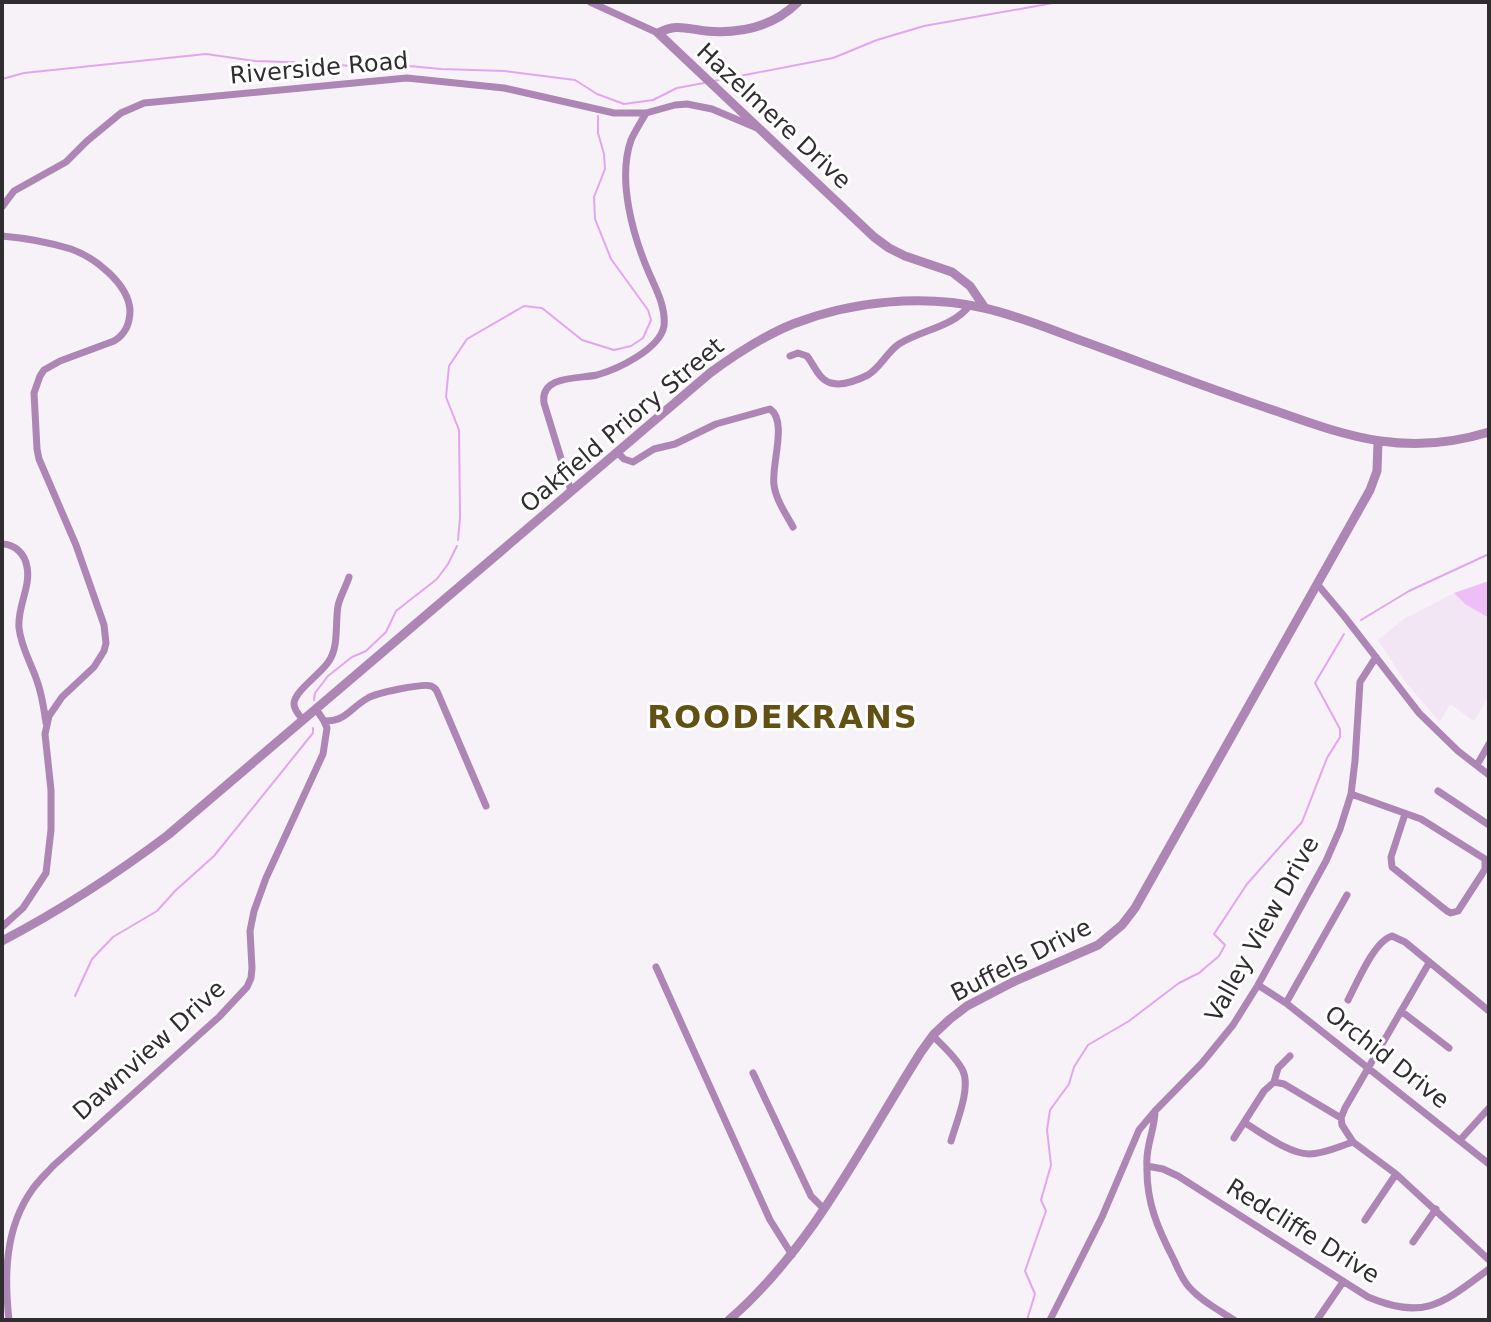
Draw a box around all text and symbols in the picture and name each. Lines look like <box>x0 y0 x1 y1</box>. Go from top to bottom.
street label: Hazelmere Drive <box>691 37 857 195</box>
street label: Riverside Road <box>229 46 409 90</box>
street label: Oakfield Priory Street <box>515 332 729 518</box>
district label: ROODEKRANS <box>647 698 919 736</box>
street label: Valley View Drive <box>1199 831 1325 1027</box>
street label: Buffels Drive <box>946 913 1096 1007</box>
street label: Dawnview Drive <box>67 974 231 1126</box>
street label: Orchid Drive <box>1319 1000 1455 1114</box>
street label: Redcliffe Drive <box>1221 1173 1385 1289</box>

